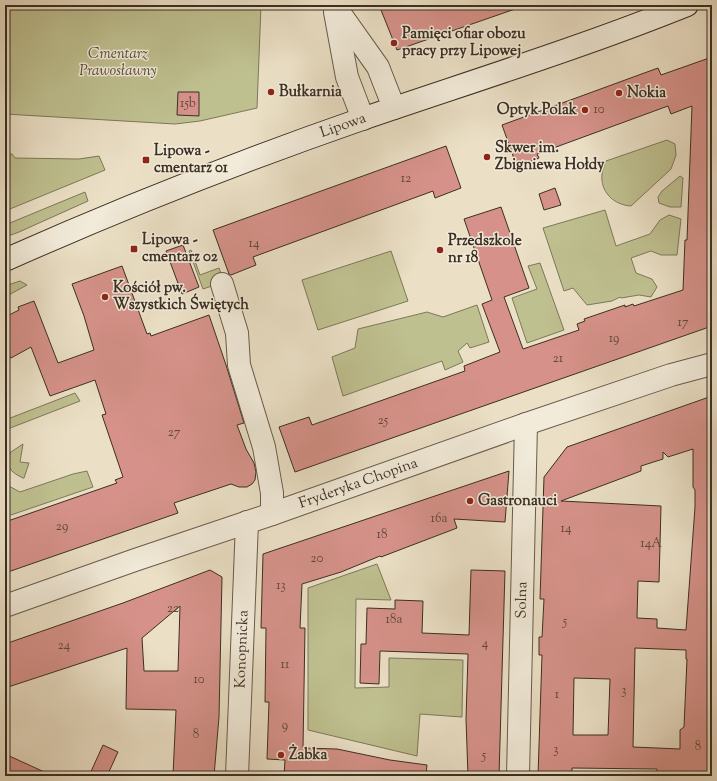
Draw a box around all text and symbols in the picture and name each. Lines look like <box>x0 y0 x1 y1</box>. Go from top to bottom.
place label: Pamięci ofiar obozu pracy przy Lipowej <box>402 24 526 62</box>
marker: Pamięci ofiar obozu pracy przy Lipowej <box>389 38 399 48</box>
park label: Cmentarz Prawosławny <box>79 44 157 82</box>
place label: Bułkarnia <box>279 82 342 103</box>
place label: Nokia <box>627 83 666 104</box>
marker: Bułkarnia <box>266 87 276 97</box>
marker: Nokia <box>614 88 624 98</box>
house number: 15b <box>180 95 196 113</box>
place label: Optyk Polak <box>497 100 578 121</box>
house number: 10 <box>593 101 605 119</box>
marker: Optyk Polak <box>580 105 590 115</box>
street label: Lipowa <box>317 108 369 143</box>
place label: Skwer im. Zbigniewa Hołdy <box>495 138 605 176</box>
place label: Lipowa - cmentarz 01 <box>154 141 229 179</box>
marker: Skwer im. Zbigniewa Hołdy <box>482 152 492 162</box>
marker: Lipowa - cmentarz 01 <box>141 155 151 165</box>
house number: 12 <box>401 170 411 188</box>
place label: Lipowa - cmentarz 02 <box>142 230 219 268</box>
place label: Przedszkole nr 18 <box>448 231 522 269</box>
house number: 14 <box>249 235 260 253</box>
marker: Lipowa - cmentarz 02 <box>129 244 139 254</box>
marker: Przedszkole nr 18 <box>435 245 445 255</box>
place label: Kościół pw. Wszystkich Świętych <box>113 278 249 316</box>
marker: Kościół pw. Wszystkich Świętych <box>100 292 110 302</box>
house number: 17 <box>678 314 689 332</box>
house number: 19 <box>609 330 619 348</box>
house number: 21 <box>553 350 564 368</box>
house number: 25 <box>378 412 389 430</box>
house number: 27 <box>168 424 181 442</box>
street label: Fryderyka Chopina <box>296 453 421 514</box>
place label: Gastronauci <box>478 491 558 512</box>
marker: Gastronauci <box>465 496 475 506</box>
house number: 16a <box>431 510 447 528</box>
house number: 29 <box>56 518 68 536</box>
house number: 14 <box>561 520 572 538</box>
house number: 18 <box>377 526 387 544</box>
house number: 14A <box>640 535 662 553</box>
house number: 20 <box>311 550 324 568</box>
house number: 13 <box>276 577 286 595</box>
street label: Solna <box>511 581 533 619</box>
house number: 22 <box>167 600 179 618</box>
street label: Konopnicka <box>230 609 254 689</box>
house number: 18a <box>386 611 402 629</box>
house number: 5 <box>562 613 568 631</box>
house number: 4 <box>482 635 489 653</box>
house number: 24 <box>58 637 71 655</box>
house number: 11 <box>281 656 290 674</box>
house number: 10 <box>193 671 205 689</box>
house number: 3 <box>621 682 627 700</box>
house number: 1 <box>555 686 560 704</box>
house number: 9 <box>282 717 288 735</box>
house number: 8 <box>193 726 199 744</box>
house number: 8 <box>695 738 701 756</box>
house number: 3 <box>553 741 559 759</box>
place label: Żabka <box>289 743 328 766</box>
house number: 5 <box>481 747 487 765</box>
marker: Żabka <box>276 750 286 760</box>

